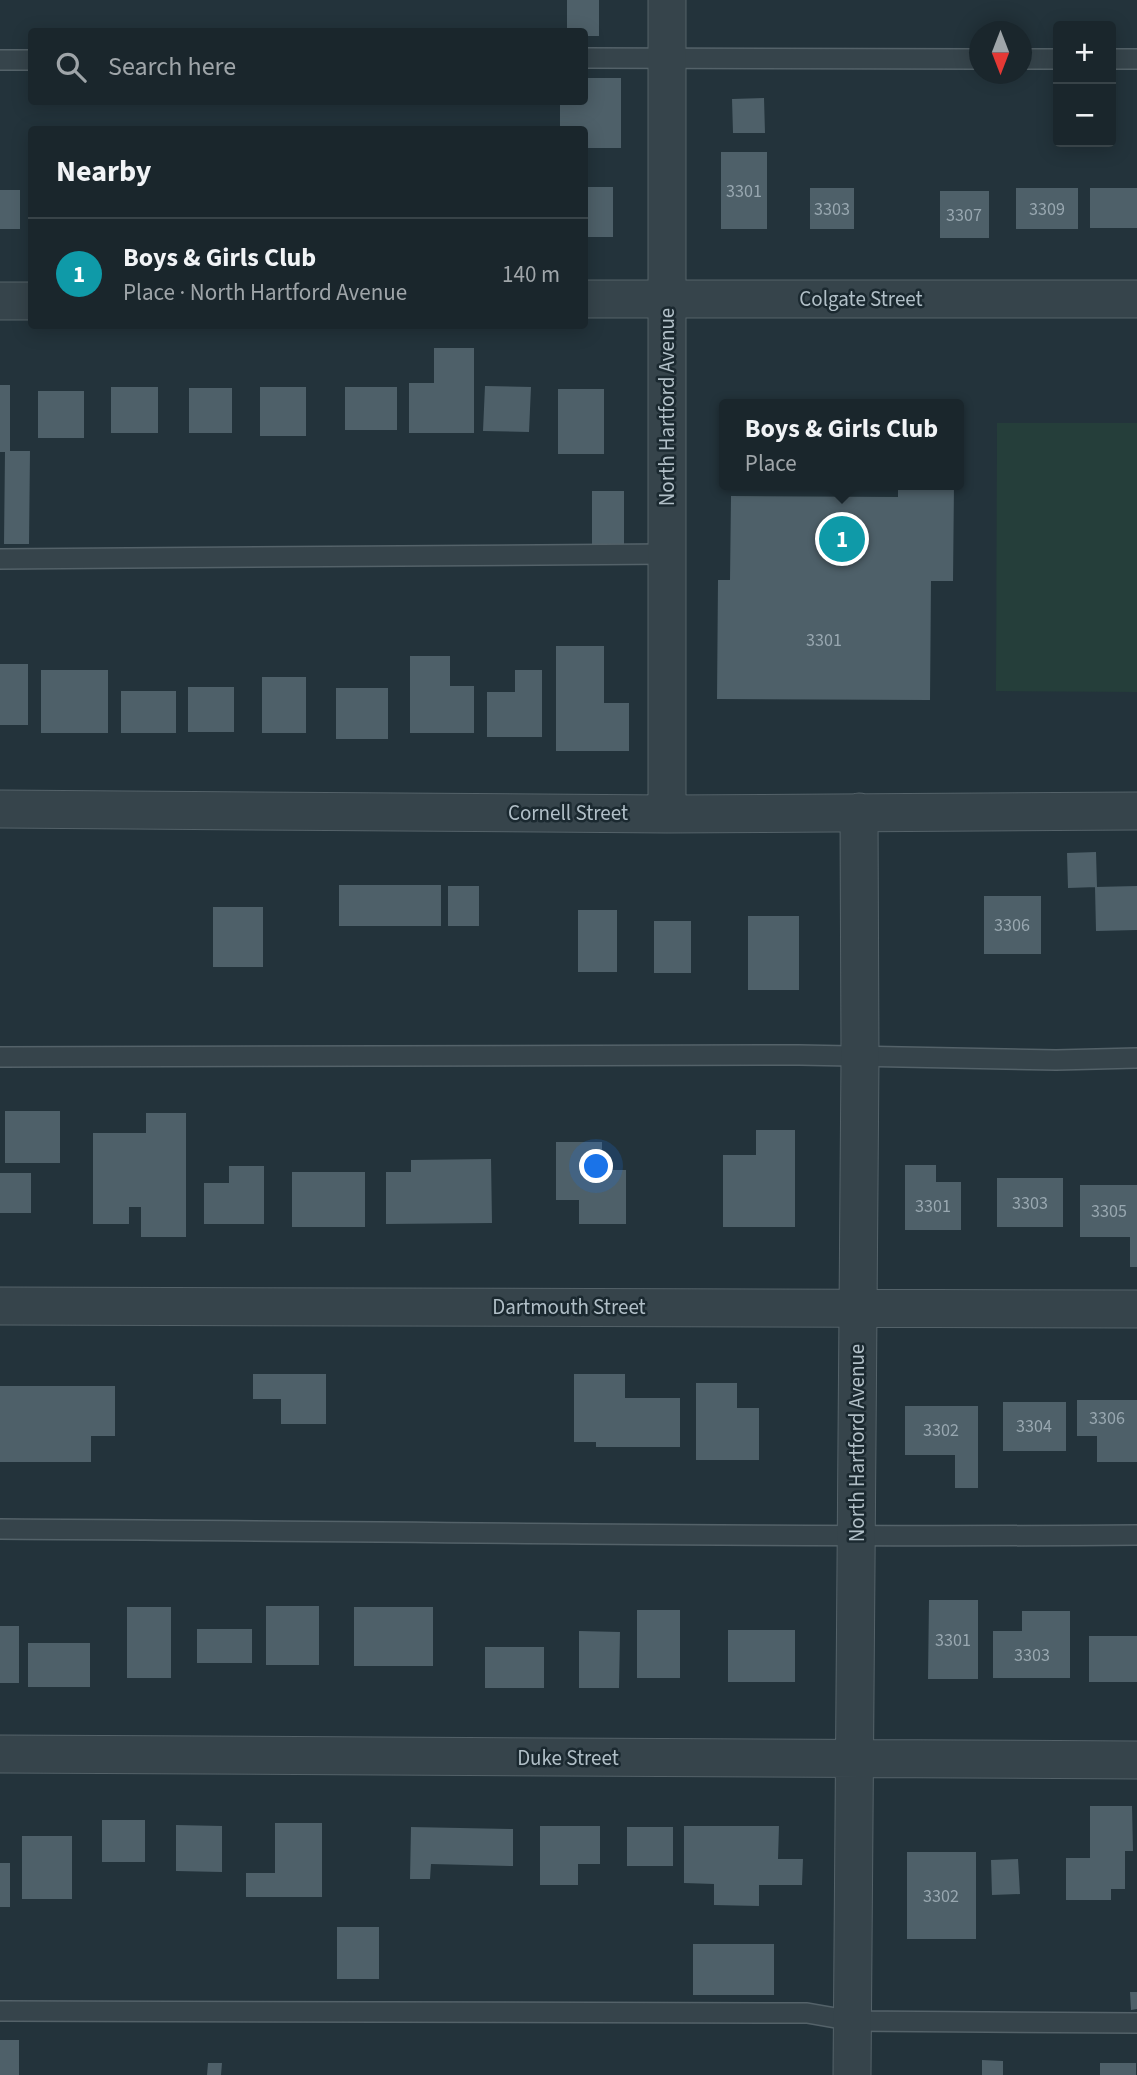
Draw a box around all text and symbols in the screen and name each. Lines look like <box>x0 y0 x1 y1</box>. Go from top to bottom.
north arrow <box>969 21 1032 84</box>
map controls <box>1053 21 1116 147</box>
button: + <box>1053 21 1116 84</box>
search box <box>28 28 588 105</box>
icon: search <box>52 48 90 86</box>
text: Search here <box>108 48 236 85</box>
button: − <box>1053 84 1116 147</box>
text: Nearby <box>56 150 151 193</box>
house number: 3301 <box>726 179 762 204</box>
house number: 3303 <box>814 197 850 222</box>
house number: 3309 <box>1029 197 1065 222</box>
house number: 3307 <box>946 203 982 228</box>
text: Boys & Girls Club <box>123 239 316 276</box>
text: 1 <box>73 258 85 291</box>
text: 140 m <box>502 258 560 291</box>
text: Place · North Hartford Avenue <box>123 276 407 309</box>
street label: Colgate Street <box>799 284 923 314</box>
street label: North Hartford Avenue <box>652 308 682 506</box>
popup <box>719 399 964 490</box>
text: Boys & Girls Club <box>745 410 938 447</box>
text: Place <box>745 447 797 480</box>
pin: 1 <box>819 513 865 565</box>
house number: 3301 <box>806 628 842 653</box>
street label: Cornell Street <box>508 798 628 828</box>
house number: 3306 <box>994 913 1030 938</box>
your location <box>579 1149 613 1183</box>
house number: 3303 <box>1012 1191 1048 1216</box>
house number: 3301 <box>915 1194 951 1219</box>
house number: 3305 <box>1091 1199 1127 1224</box>
street label: Dartmouth Street <box>492 1292 646 1322</box>
street label: North Hartford Avenue <box>842 1344 872 1542</box>
house number: 3306 <box>1089 1406 1125 1431</box>
house number: 3304 <box>1016 1414 1052 1439</box>
house number: 3302 <box>923 1418 959 1443</box>
house number: 3301 <box>935 1628 971 1653</box>
house number: 3303 <box>1014 1643 1050 1668</box>
street label: Duke Street <box>517 1743 619 1773</box>
house number: 3302 <box>923 1884 959 1909</box>

